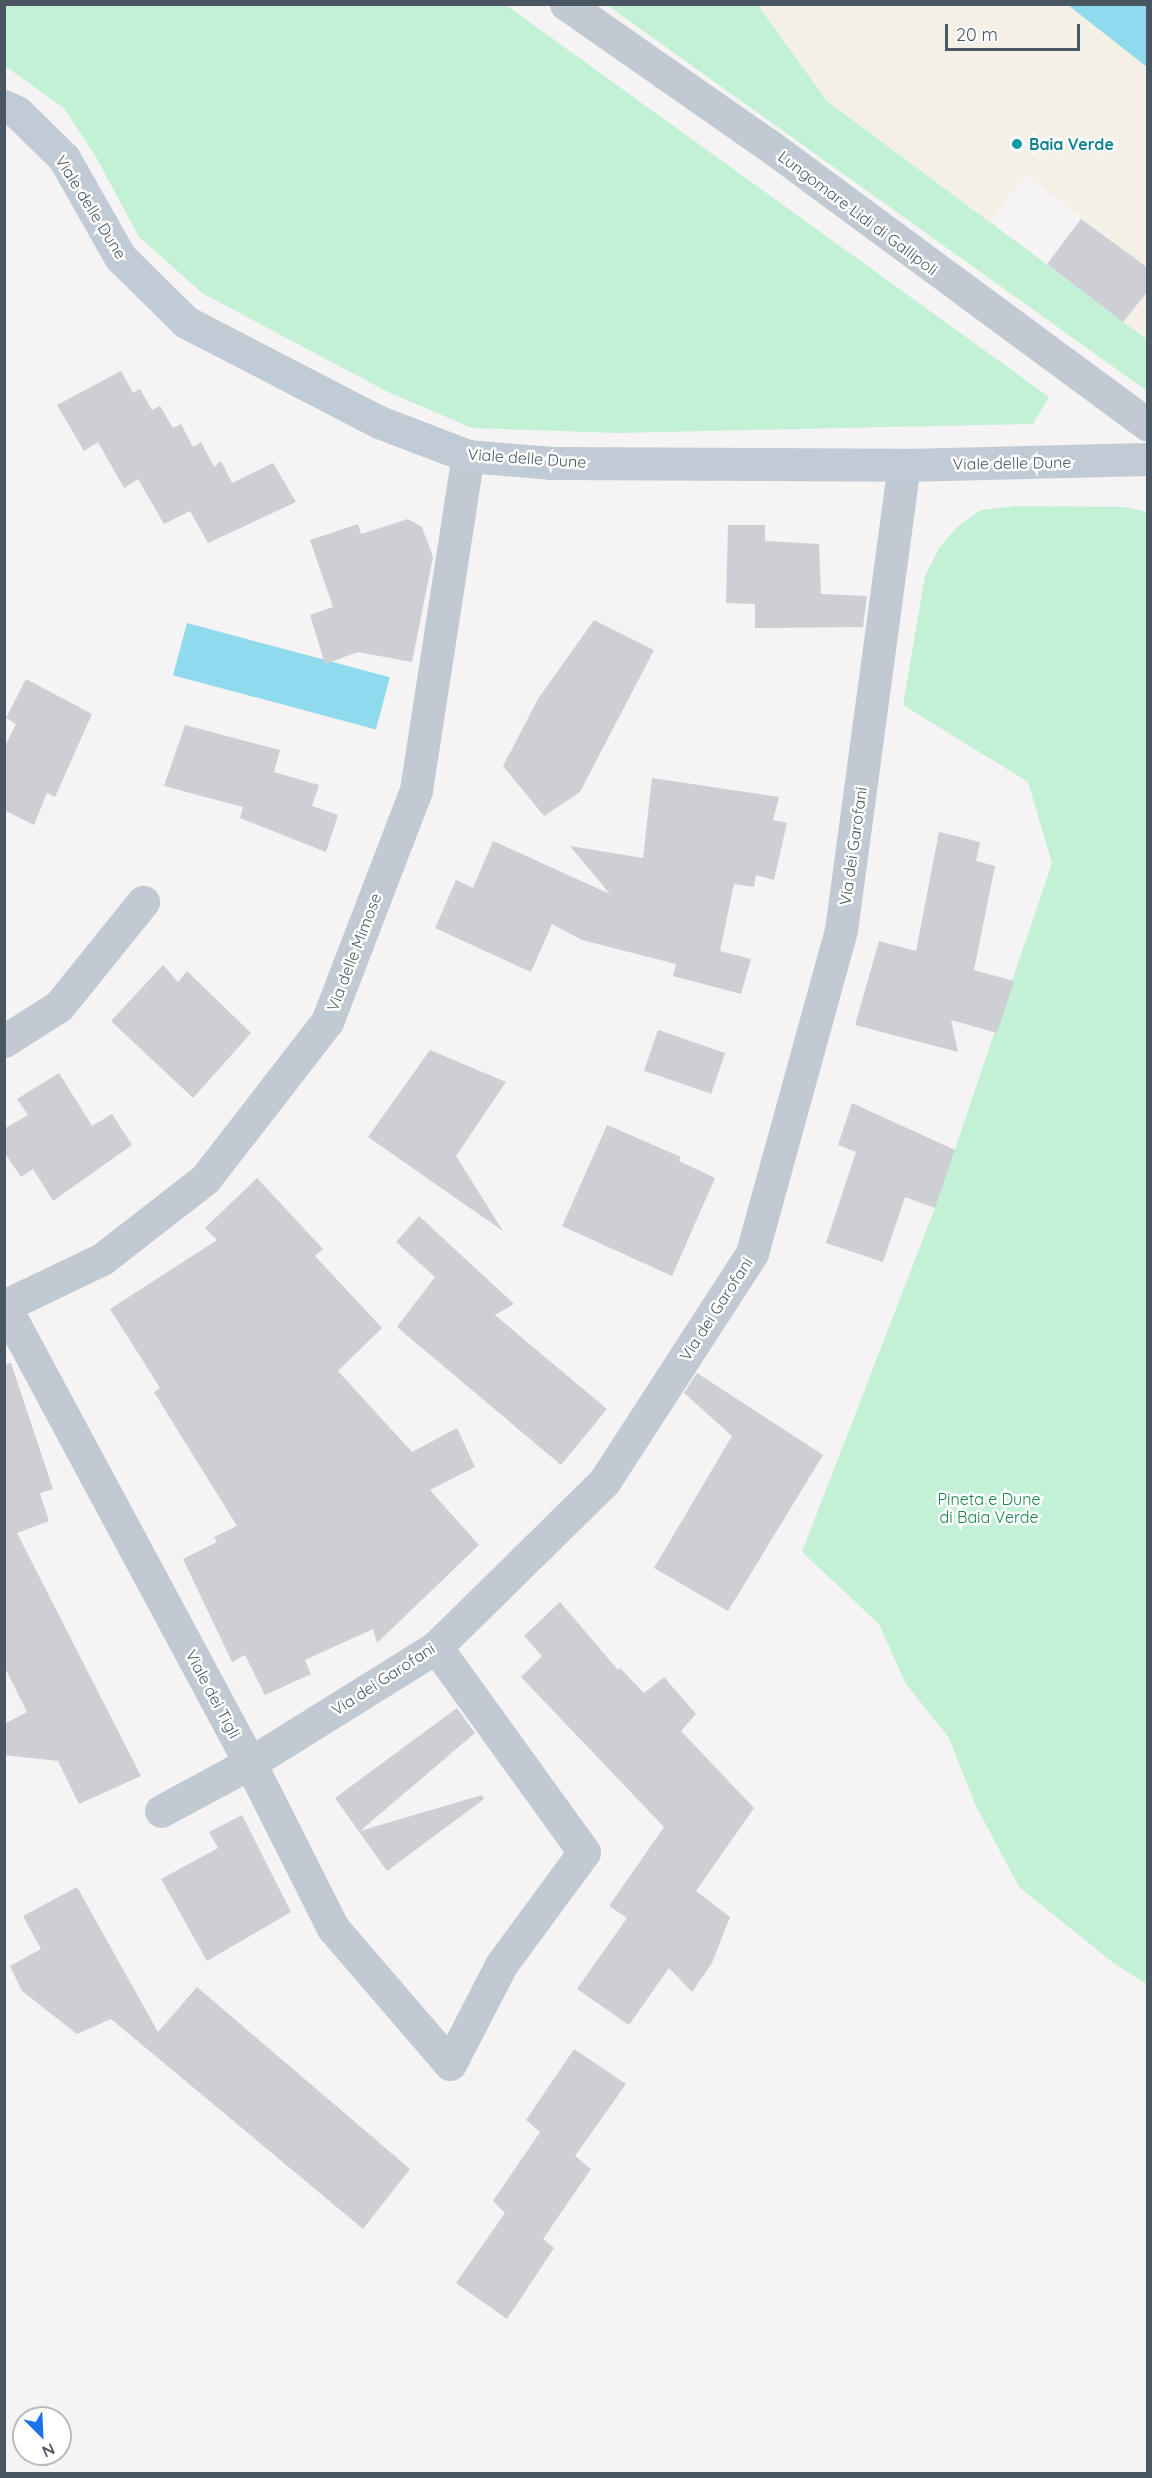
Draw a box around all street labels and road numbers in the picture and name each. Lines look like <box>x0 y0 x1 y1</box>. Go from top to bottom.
street label: Lungomare Lidi di Gallipoli <box>774 147 942 279</box>
street label: Viale delle Dune <box>51 151 131 263</box>
street label: Viale delle Dune <box>467 444 587 472</box>
street label: Viale delle Dune <box>952 452 1072 474</box>
street label: Via dei Garofani <box>835 786 871 906</box>
street label: Via delle Mimose <box>323 890 385 1014</box>
street label: Via dei Garofani <box>675 1254 757 1364</box>
street label: Via dei Garofani <box>328 1638 438 1720</box>
street label: Viale dei Tigli <box>182 1646 244 1742</box>

